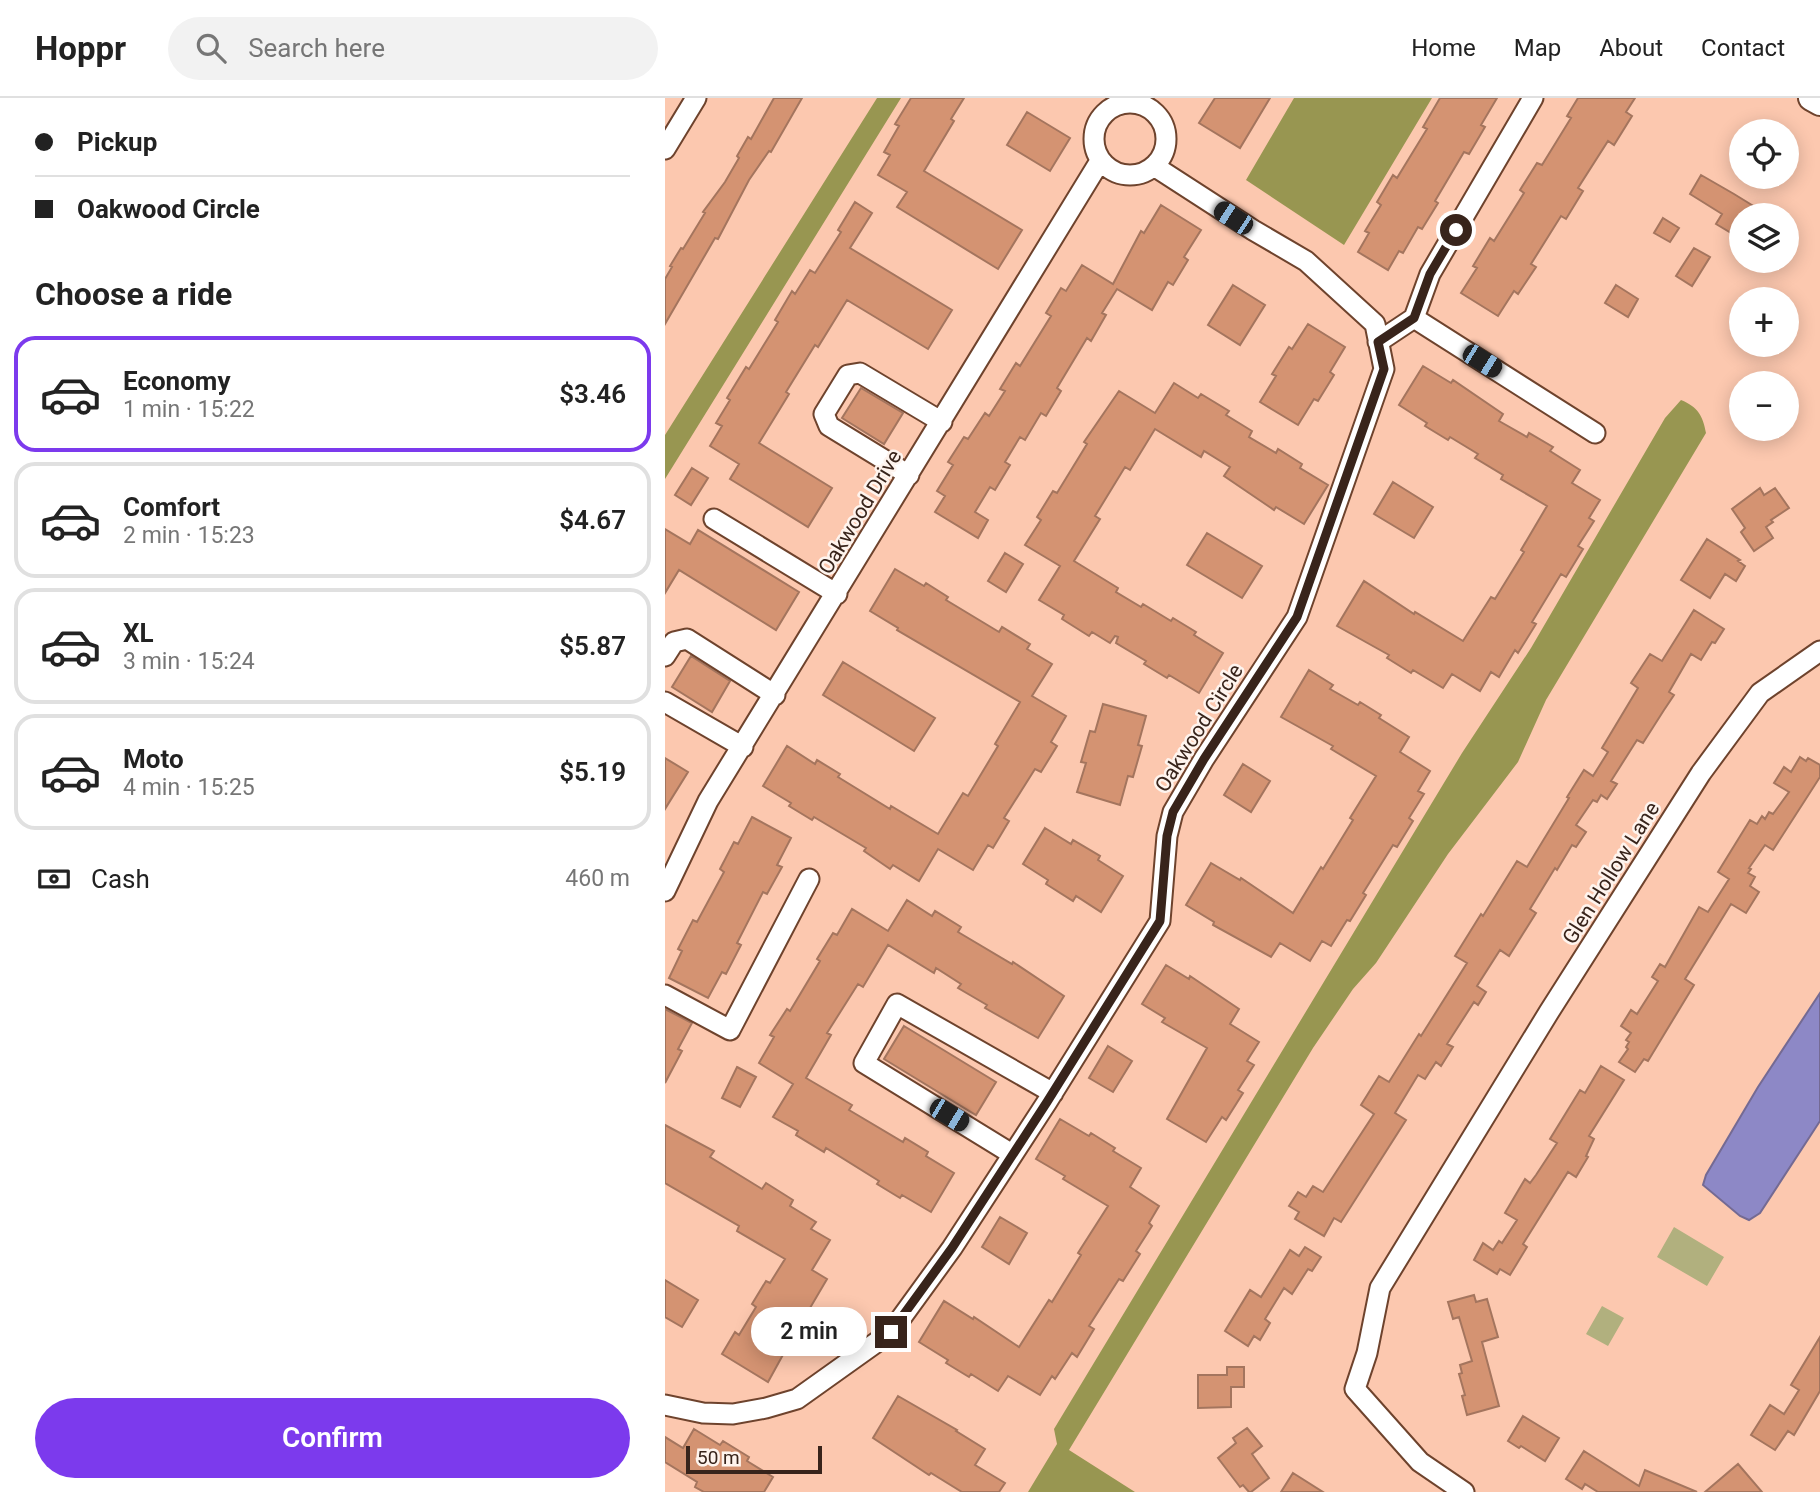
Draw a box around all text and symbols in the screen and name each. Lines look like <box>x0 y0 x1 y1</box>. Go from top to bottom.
search box <box>168 17 658 80</box>
text: Hoppr <box>35 29 126 68</box>
icon: search <box>192 29 230 67</box>
text: Search here <box>248 33 385 63</box>
text: Home <box>1411 34 1476 62</box>
text: Map <box>1514 34 1561 62</box>
text: About <box>1599 34 1663 62</box>
text: Contact <box>1701 34 1785 62</box>
map controls <box>1729 119 1799 441</box>
button: locate <box>1729 119 1799 189</box>
text: Pickup <box>77 127 157 157</box>
text: Oakwood Circle <box>77 194 260 224</box>
car <box>1210 198 1257 238</box>
button: layers <box>1729 203 1799 273</box>
route start <box>1440 214 1472 246</box>
text: Choose a ride <box>35 275 232 313</box>
button: + <box>1729 287 1799 357</box>
car <box>1459 341 1506 381</box>
icon: car <box>39 363 102 426</box>
text: Economy <box>123 366 230 396</box>
button: − <box>1729 371 1799 441</box>
text: $3.46 <box>559 379 626 409</box>
text: 1 min · 15:22 <box>123 396 255 423</box>
street label: Oakwood Drive <box>814 446 906 578</box>
icon: car <box>39 489 102 552</box>
text: Comfort <box>123 492 220 522</box>
text: $4.67 <box>559 505 626 535</box>
text: 2 min · 15:23 <box>123 522 255 549</box>
icon: car <box>39 615 102 678</box>
text: XL <box>123 618 154 648</box>
text: $5.87 <box>559 631 626 661</box>
text: 3 min · 15:24 <box>123 648 255 675</box>
street label: Oakwood Circle <box>1150 660 1248 796</box>
icon: car <box>39 741 102 804</box>
text: Moto <box>123 744 184 774</box>
text: $5.19 <box>559 757 626 787</box>
text: 4 min · 15:25 <box>123 774 255 801</box>
street label: Glen Hollow Lane <box>1558 798 1664 948</box>
icon: cash <box>35 860 73 898</box>
text: Cash <box>91 864 150 894</box>
text: 460 m <box>565 865 630 892</box>
car <box>926 1095 973 1135</box>
callout: 2 min <box>751 1308 867 1356</box>
route end <box>875 1316 907 1348</box>
text: 2 min <box>780 1318 838 1345</box>
button: Confirm <box>35 1398 630 1478</box>
scale bar <box>686 1443 823 1475</box>
text: 50 m <box>697 1446 740 1469</box>

